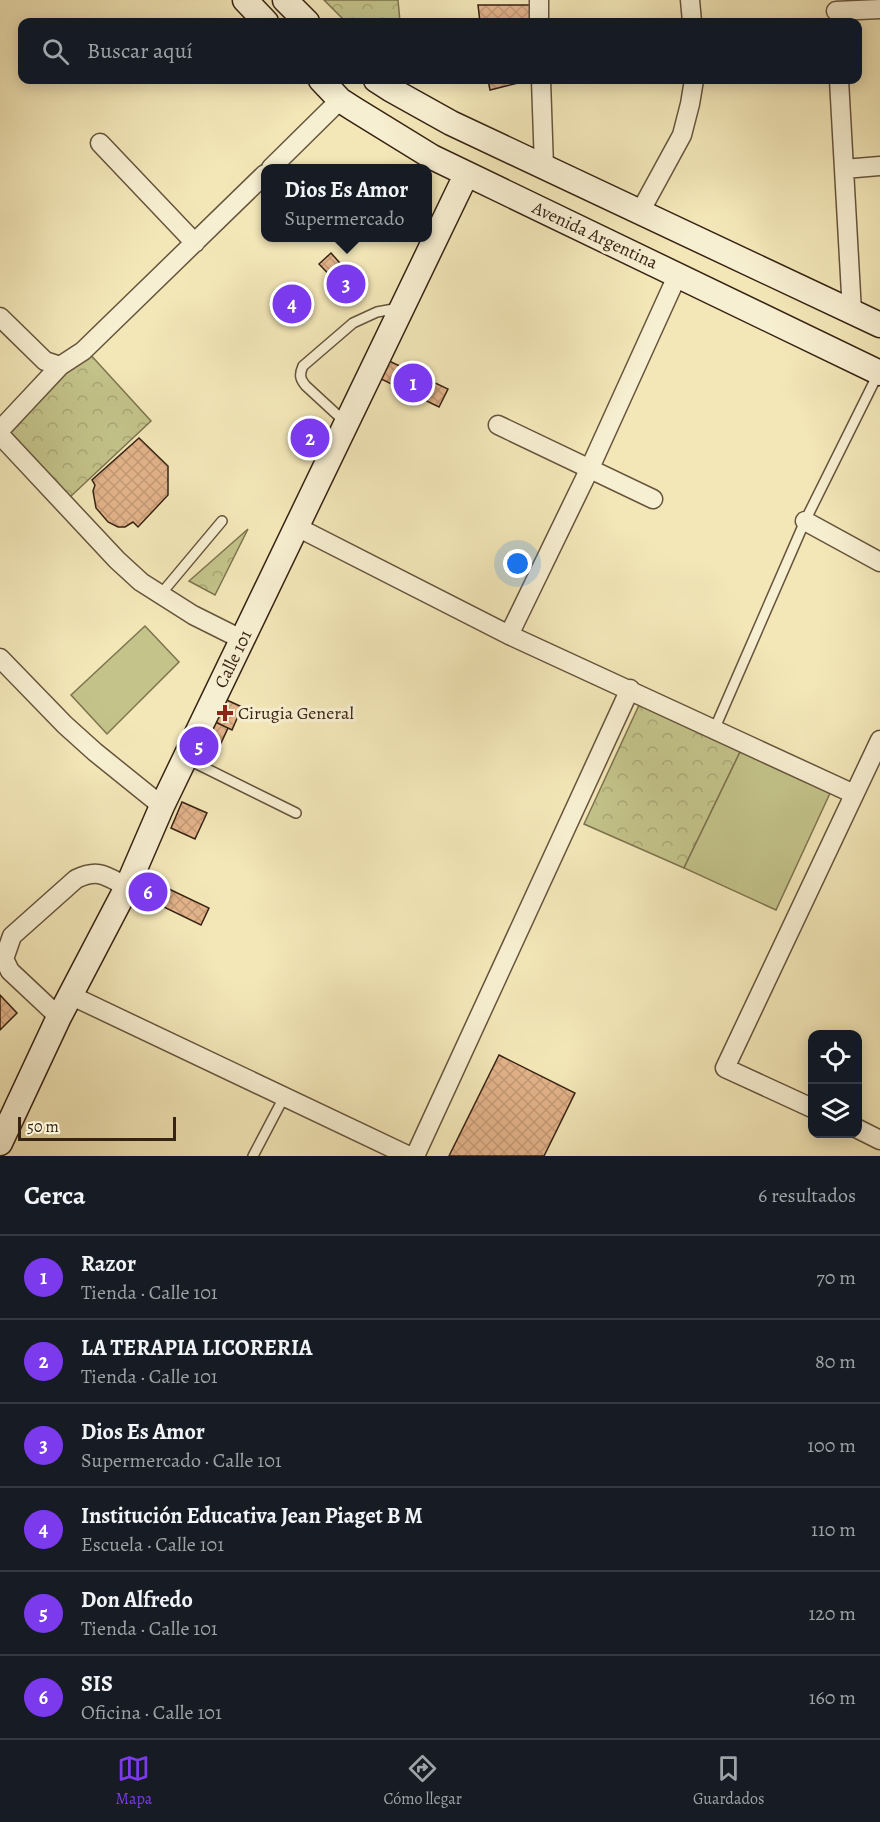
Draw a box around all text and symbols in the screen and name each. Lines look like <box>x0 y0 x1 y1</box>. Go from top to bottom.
search box <box>18 18 862 84</box>
icon: search <box>39 35 72 68</box>
text: Buscar aquí <box>87 36 193 66</box>
popup <box>261 164 432 242</box>
text: Dios Es Amor <box>285 175 408 205</box>
street label: Avenida Argentina <box>527 195 662 275</box>
text: Supermercado <box>285 205 405 232</box>
pin: 3 <box>326 262 366 306</box>
pin: 4 <box>272 282 312 326</box>
pin: 1 <box>394 360 432 406</box>
pin: 2 <box>290 416 330 460</box>
your location <box>503 549 532 578</box>
street label: Calle 101 <box>209 626 257 692</box>
place label: Cirugia General <box>238 701 354 725</box>
marker: Cirugia General <box>216 704 234 722</box>
pin: 5 <box>180 724 218 768</box>
pin: 6 <box>128 870 168 914</box>
map controls <box>808 1030 862 1138</box>
button: locate <box>808 1030 862 1084</box>
button: layers <box>808 1084 862 1138</box>
scale bar <box>18 1114 176 1142</box>
text: 50 m <box>27 1116 59 1138</box>
text: Cerca <box>24 1178 86 1213</box>
text: 6 resultados <box>758 1182 856 1209</box>
text: Razor <box>81 1249 136 1279</box>
text: 1 <box>40 1264 47 1291</box>
text: 70 m <box>816 1264 856 1291</box>
text: Tienda · Calle 101 <box>81 1279 218 1306</box>
text: LA TERAPIA LICORERIA <box>81 1333 312 1363</box>
text: 2 <box>39 1348 48 1375</box>
text: 80 m <box>815 1348 856 1375</box>
text: Tienda · Calle 101 <box>81 1363 218 1390</box>
text: Dios Es Amor <box>81 1417 205 1447</box>
text: 3 <box>39 1432 48 1459</box>
text: 100 m <box>807 1432 856 1459</box>
text: Supermercado · Calle 101 <box>81 1447 282 1474</box>
text: Institución Educativa Jean Piaget B M <box>81 1501 423 1531</box>
text: 4 <box>39 1516 48 1543</box>
text: 110 m <box>811 1516 856 1543</box>
text: Escuela · Calle 101 <box>81 1531 224 1558</box>
text: Don Alfredo <box>81 1585 193 1615</box>
text: 5 <box>39 1600 48 1627</box>
text: 120 m <box>808 1600 856 1627</box>
text: Tienda · Calle 101 <box>81 1615 218 1642</box>
text: SIS <box>81 1669 113 1699</box>
text: 6 <box>39 1684 48 1711</box>
text: 160 m <box>809 1684 856 1711</box>
text: Oficina · Calle 101 <box>81 1699 222 1726</box>
tab: Mapa <box>116 1752 152 1810</box>
tab: Cómo llegar <box>383 1752 462 1810</box>
tab: Guardados <box>693 1752 764 1810</box>

